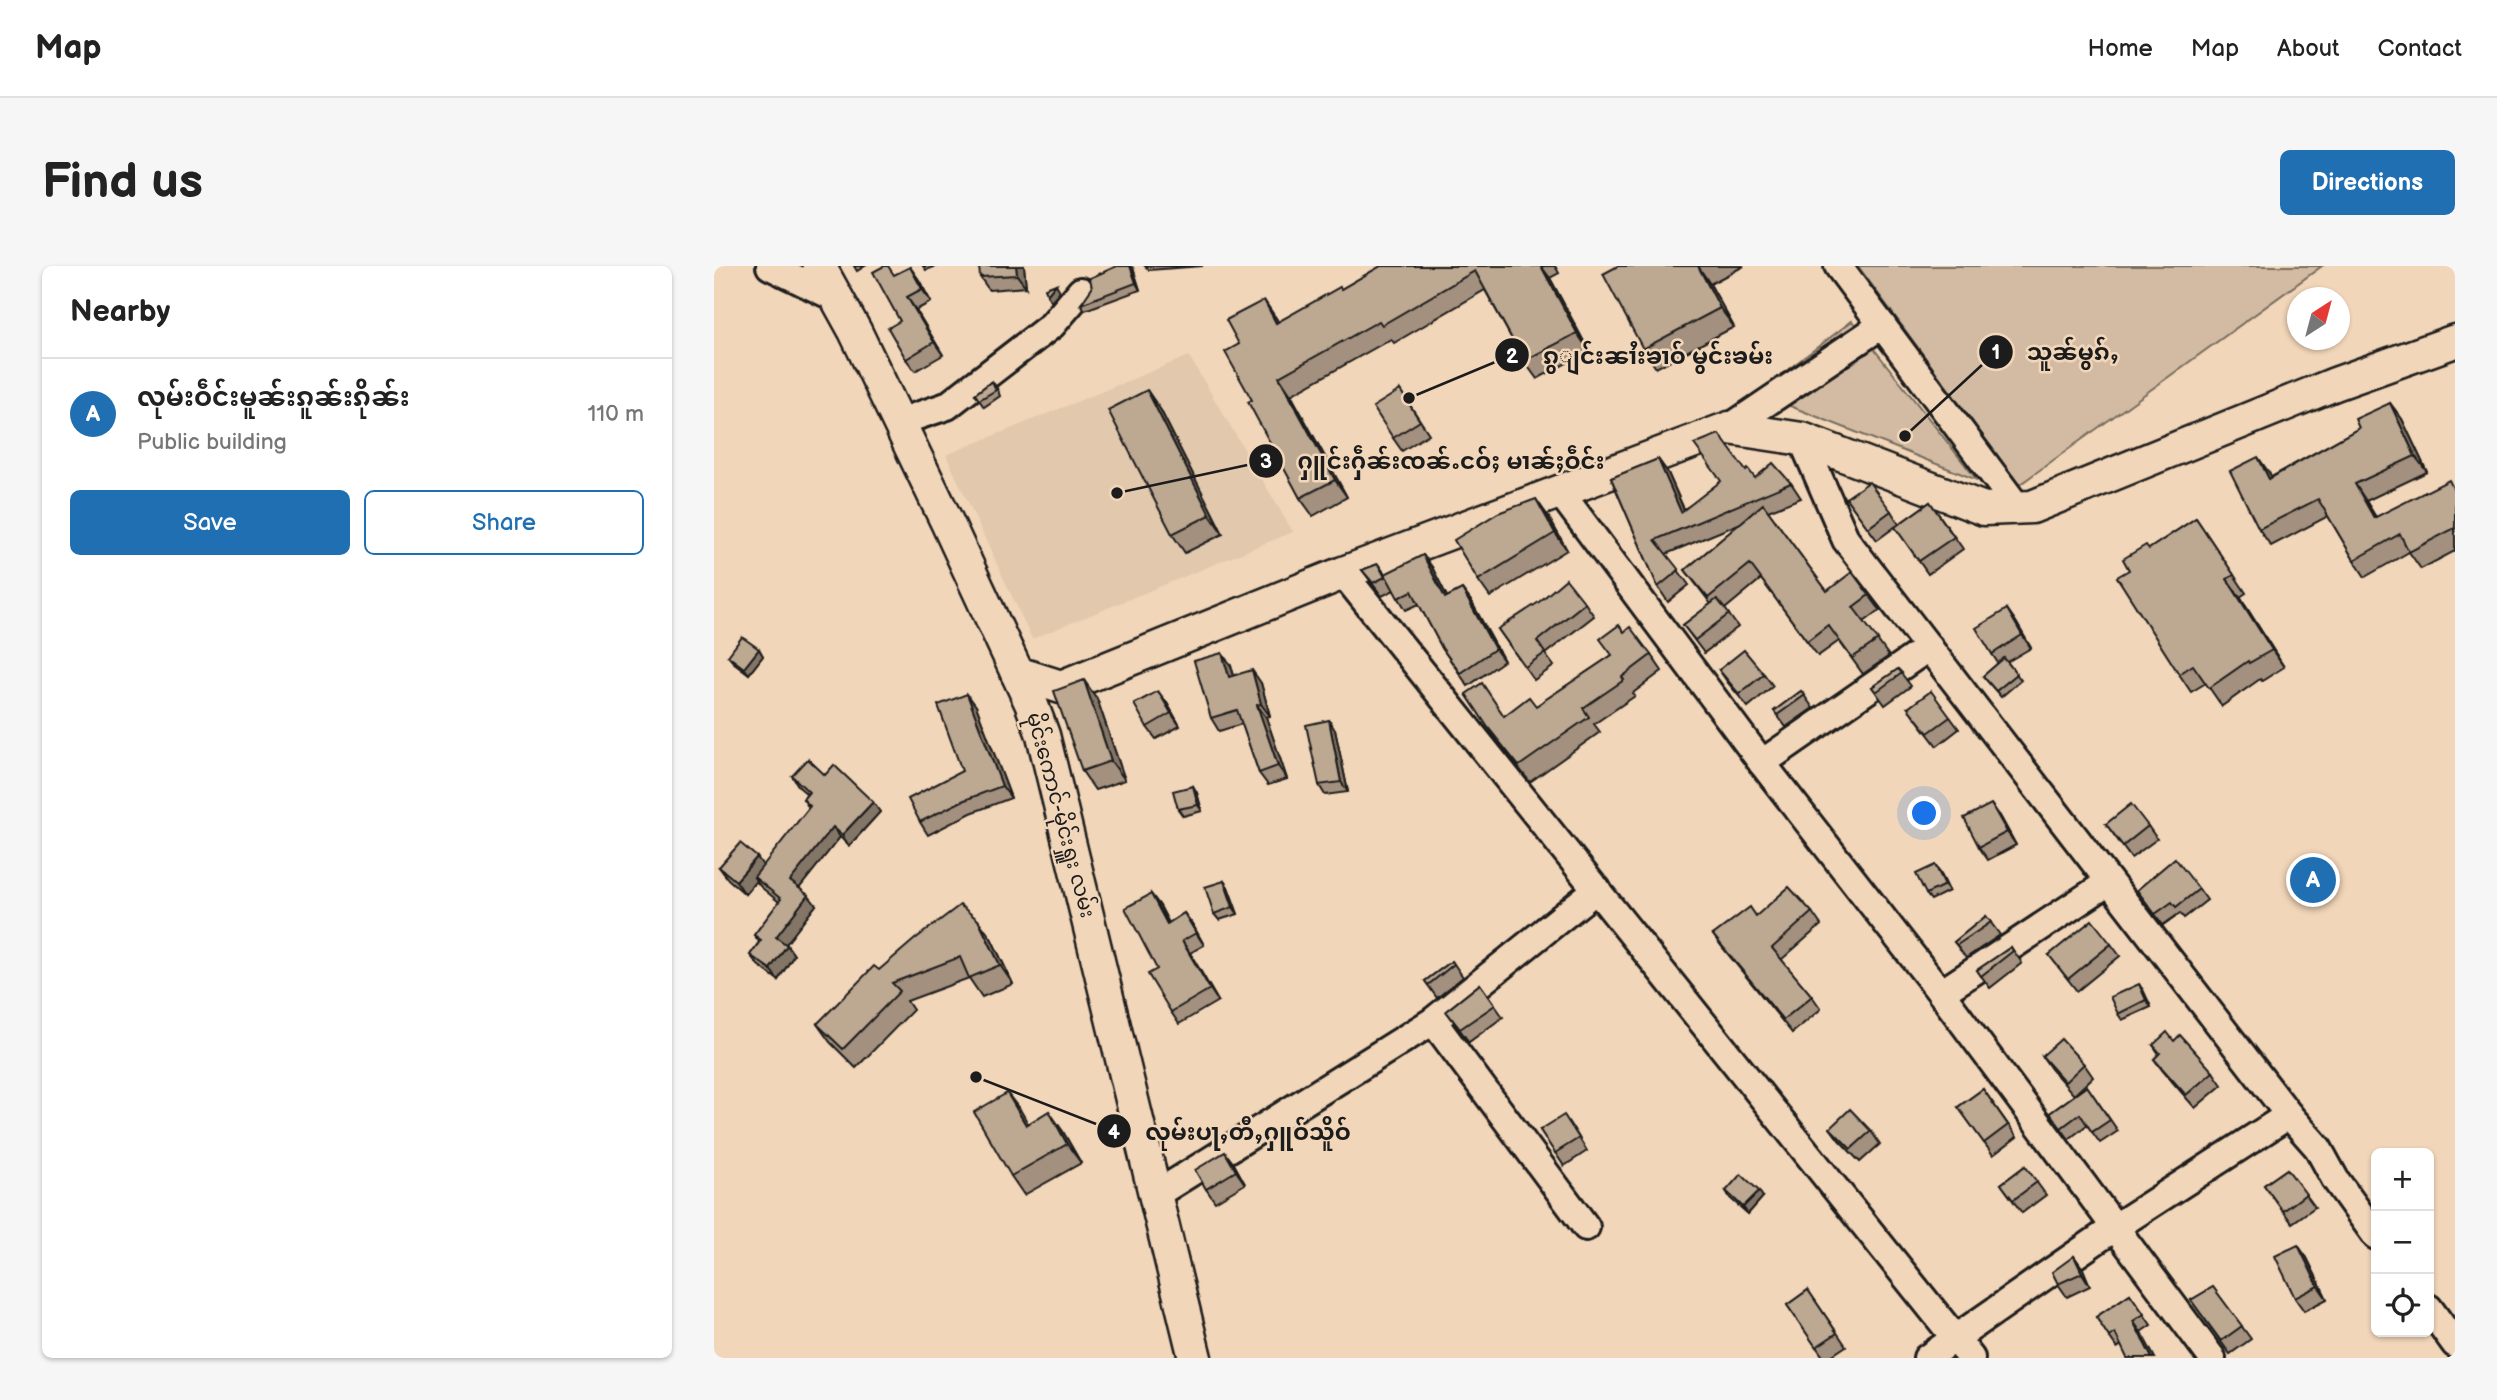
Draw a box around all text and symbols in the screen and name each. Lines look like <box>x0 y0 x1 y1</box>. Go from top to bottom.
text: Map <box>35 28 101 68</box>
text: Home <box>2088 34 2153 63</box>
text: Map <box>2191 34 2239 63</box>
text: About <box>2277 34 2339 63</box>
text: Contact <box>2377 34 2462 63</box>
button: Directions <box>2280 150 2455 215</box>
text: Find us <box>42 153 203 212</box>
north arrow <box>2287 287 2350 350</box>
text: Nearby <box>70 294 170 330</box>
callout: သူၼ်မွၵ်ႇ <box>1978 330 2134 374</box>
callout: ၵွျင်းၼၢႆးၶၢဝ် မွင်းၶမ်း <box>1494 333 1787 377</box>
text: သူၼ်မွၵ်ႇ <box>2027 336 2119 371</box>
text: ၵွျင်းၼၢႆးၶၢဝ် မွင်းၶမ်း <box>1543 340 1773 376</box>
text: 1 <box>1992 340 2000 365</box>
text: 2 <box>1506 344 1519 369</box>
text: လုမ်းဝဵင်းမူၼ်းၵူၼ်းၵိုၼ်း <box>137 383 410 414</box>
text: A <box>86 400 100 428</box>
text: 110 m <box>587 400 644 428</box>
text: Public building <box>137 428 287 456</box>
callout: ႁူင်းႁဵၼ်းၸၼ်ႉငဝ်ႈ မၢၼ်ႈဝဵင်း <box>1248 439 1618 483</box>
text: ႁူင်းႁဵၼ်းၸၼ်ႉငဝ်ႈ မၢၼ်ႈဝဵင်း <box>1298 445 1604 480</box>
text: 3 <box>1260 449 1272 474</box>
button: Save <box>70 490 350 555</box>
button: Share <box>364 490 644 555</box>
street label: မိုင်းကောင်-မိုင်းရှူး လမ်း <box>1017 709 1104 922</box>
your location <box>1907 796 1941 830</box>
pin: A <box>2290 854 2336 906</box>
callout: လုမ်းပႃႇတီႇႁူဝ်သိူဝ် <box>1096 1109 1365 1153</box>
text: လုမ်းပႃႇတီႇႁူဝ်သိူဝ် <box>1145 1116 1351 1151</box>
text: 4 <box>1108 1120 1121 1145</box>
map controls <box>2371 1148 2434 1337</box>
button: + <box>2371 1148 2434 1211</box>
button: − <box>2371 1211 2434 1274</box>
button: locate <box>2371 1274 2434 1337</box>

